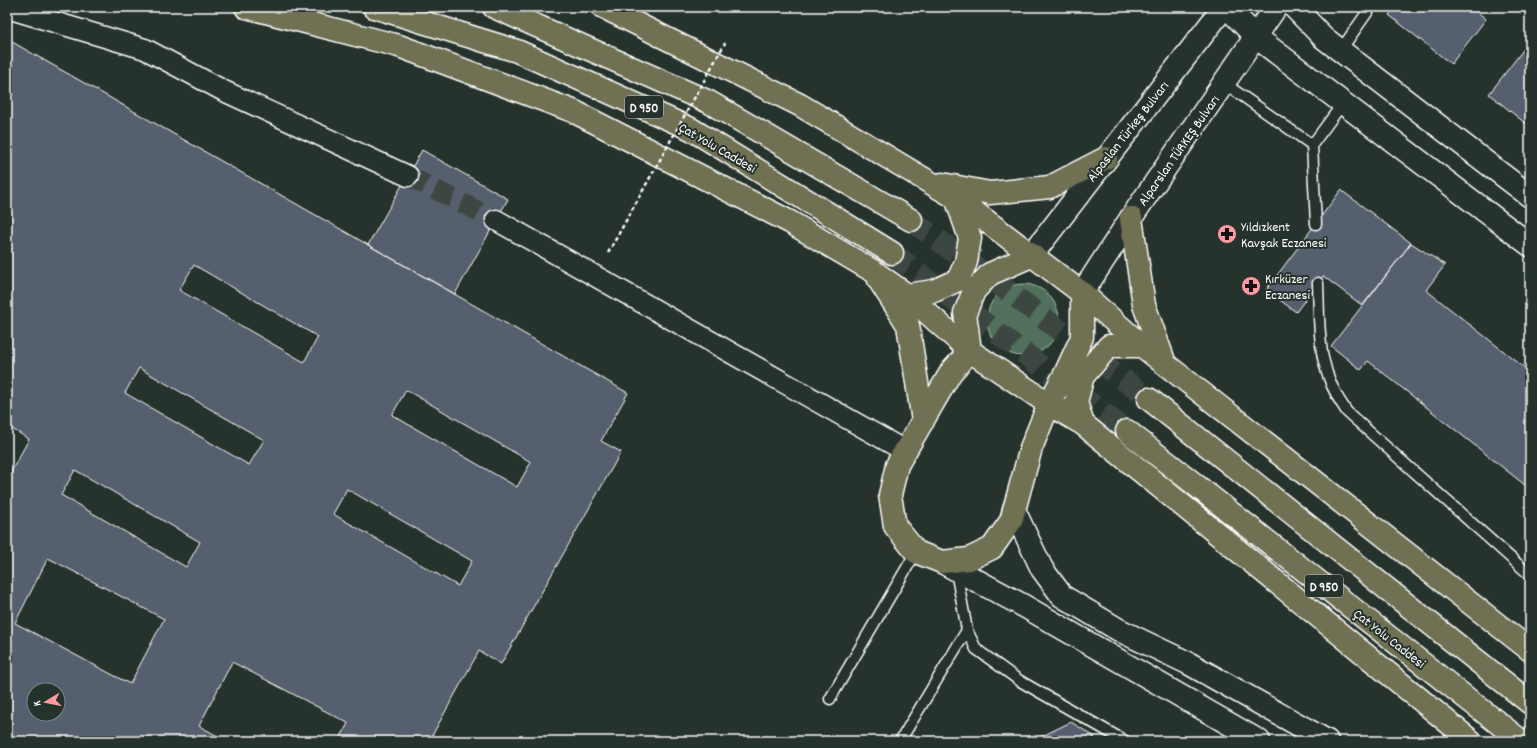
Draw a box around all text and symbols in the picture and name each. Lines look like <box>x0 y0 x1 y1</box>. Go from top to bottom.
street label: Alpaslan Türkeş Bulvarı <box>1083 77 1175 187</box>
street label: Alparslan TÜRKEŞ Bulvarı <box>1134 92 1226 211</box>
road number: D 950 <box>625 96 663 118</box>
street label: Çat Yolu Caddesi <box>675 118 760 179</box>
place label: Yıldızkent Kavşak Eczanesi <box>1241 218 1327 254</box>
pharmacy icon: Yıldızkent Kavşak Eczanesi <box>1216 223 1238 245</box>
place label: Kırküzer Eczanesi <box>1265 270 1310 306</box>
pharmacy icon: Kırküzer Eczanesi <box>1240 275 1262 297</box>
road number: D 950 <box>1305 575 1343 597</box>
street label: Çat Yolu Caddesi <box>1348 605 1429 674</box>
north arrow <box>26 682 66 722</box>
text: K <box>30 699 46 707</box>

